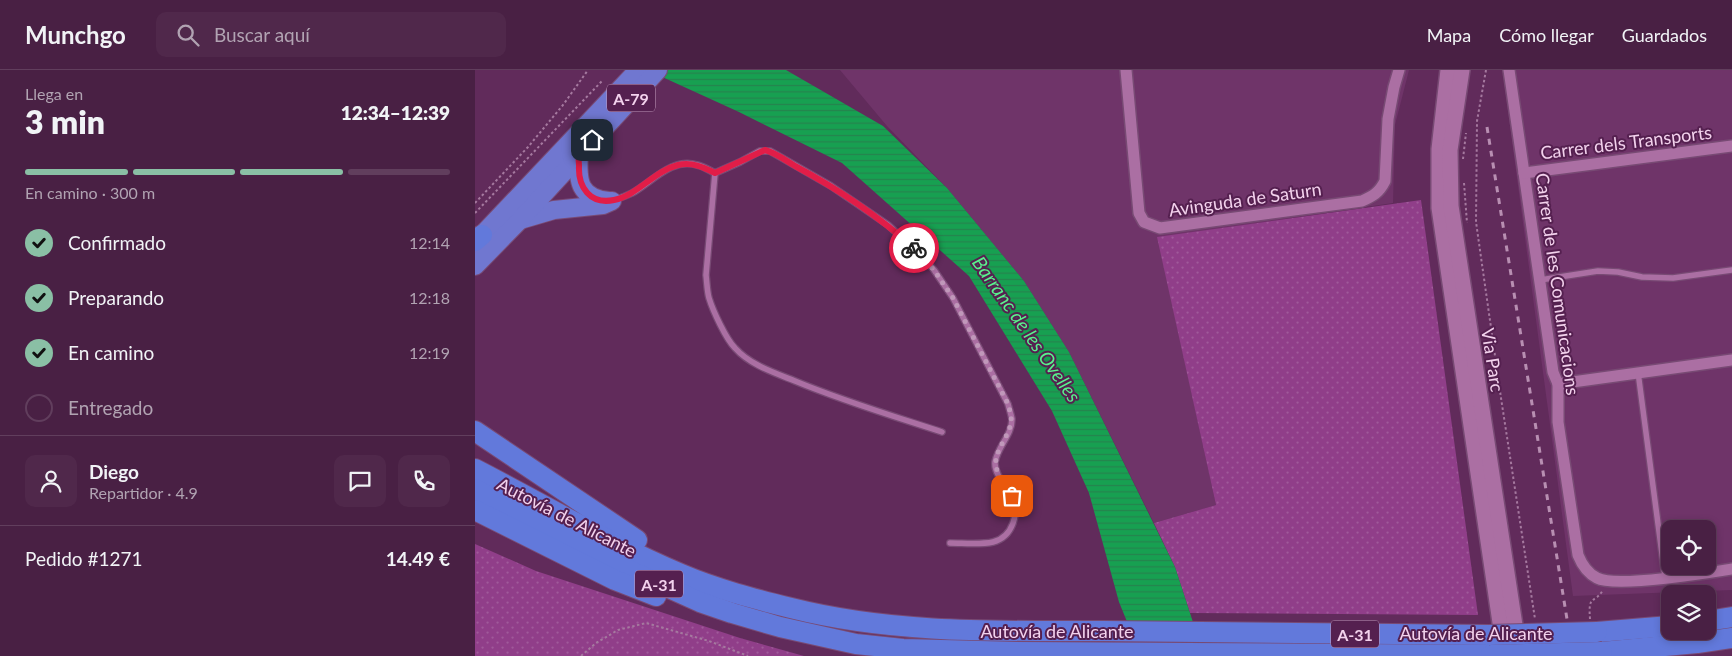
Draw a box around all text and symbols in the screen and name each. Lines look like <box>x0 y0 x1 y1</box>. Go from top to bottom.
search box <box>156 12 506 57</box>
text: Munchgo <box>25 20 126 49</box>
icon: search <box>174 21 202 49</box>
text: Buscar aquí <box>214 23 310 46</box>
text: Mapa <box>1427 24 1471 46</box>
text: Cómo llegar <box>1499 24 1594 46</box>
text: Guardados <box>1622 24 1707 46</box>
text: Llega en <box>25 84 83 103</box>
road number: A-79 <box>607 84 655 112</box>
text: 12:34–12:39 <box>341 101 450 124</box>
text: 3 min <box>25 102 105 141</box>
pin <box>571 119 613 161</box>
street label: Carrer dels Transports <box>1539 121 1713 163</box>
icon: home <box>578 126 606 154</box>
street label: Carrer de les Comunicacions <box>1532 172 1585 397</box>
street label: Avinguda de Saturn <box>1167 177 1323 221</box>
text: En camino · 300 m <box>25 183 155 202</box>
courier <box>889 223 939 273</box>
icon: check <box>25 229 53 257</box>
text: Confirmado <box>68 231 166 254</box>
text: 12:14 <box>409 233 450 252</box>
icon: bike <box>900 234 928 262</box>
water label: Barranc de les Ovelles <box>968 252 1086 407</box>
icon: check <box>25 284 53 312</box>
text: Preparando <box>68 286 164 309</box>
text: 12:18 <box>409 288 450 307</box>
street label: Via Parc <box>1477 327 1509 394</box>
icon: check <box>25 339 53 367</box>
text: En camino <box>68 341 154 364</box>
text: 12:19 <box>409 343 450 362</box>
text: Entregado <box>68 396 153 419</box>
button: person <box>25 455 77 507</box>
button: chat <box>334 455 386 507</box>
button: phone <box>398 455 450 507</box>
text: Diego <box>89 460 139 483</box>
street label: Autovía de Alicante <box>494 472 640 562</box>
pin <box>991 475 1033 517</box>
icon: bag <box>998 482 1026 510</box>
text: Repartidor · 4.9 <box>89 483 198 502</box>
map controls <box>1661 520 1716 640</box>
button: locate <box>1661 520 1716 575</box>
text: Pedido #1271 <box>25 547 143 570</box>
text: 14.49 € <box>386 547 450 570</box>
road number: A-31 <box>635 570 683 598</box>
button: layers <box>1661 585 1716 640</box>
street label: Autovía de Alicante <box>980 620 1134 642</box>
road number: A-31 <box>1331 620 1379 648</box>
street label: Autovía de Alicante <box>1399 622 1553 644</box>

